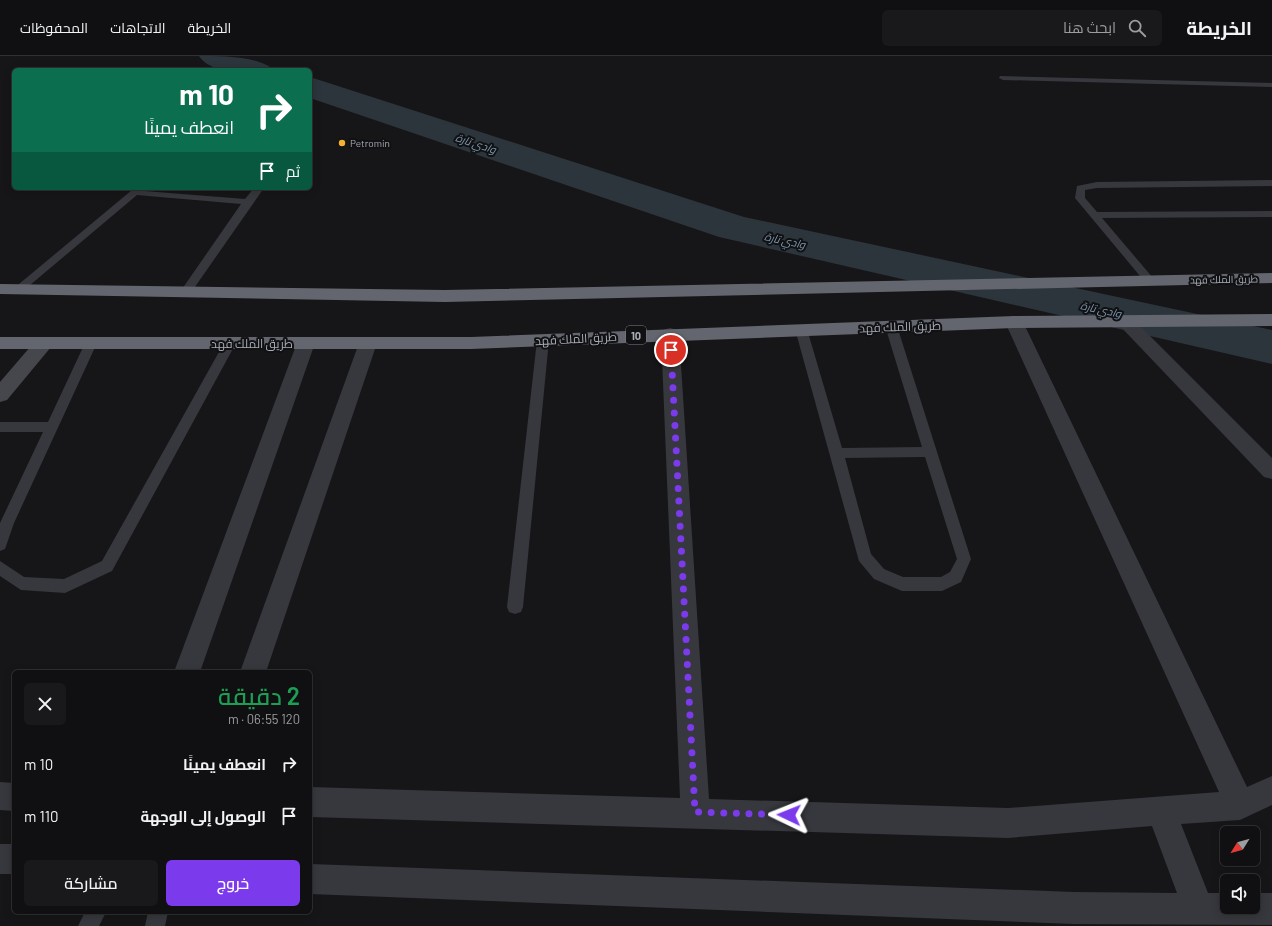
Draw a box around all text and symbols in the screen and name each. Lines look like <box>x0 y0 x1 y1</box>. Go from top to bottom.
search box <box>882 10 1162 46</box>
text: الخريطة <box>1186 16 1252 39</box>
icon: search <box>1126 17 1148 39</box>
text: ابحث هنا <box>1063 18 1116 36</box>
text: المحفوظات <box>20 19 88 36</box>
text: الاتجاهات <box>110 19 166 36</box>
text: الخريطة <box>188 19 231 36</box>
text: 10 m <box>179 77 234 111</box>
icon: right <box>248 84 300 136</box>
text: انعطف يمينًا <box>144 116 234 138</box>
water label: وادي تارة <box>453 130 499 159</box>
place label: Petromin <box>350 137 390 149</box>
marker: Petromin <box>337 138 347 148</box>
icon: arrive <box>256 160 278 182</box>
text: ثم <box>286 162 300 180</box>
water label: وادي تارة <box>763 229 808 254</box>
street label: طريق الملك فهد <box>1190 272 1258 287</box>
water label: وادي تارة <box>1079 298 1124 323</box>
street label: طريق الملك فهد <box>859 318 941 335</box>
road number: 10 <box>626 326 646 344</box>
street label: طريق الملك فهد <box>535 329 617 348</box>
pin <box>654 333 688 367</box>
street label: طريق الملك فهد <box>211 336 293 351</box>
icon: arrive <box>660 339 682 361</box>
text: 2 دقيقة <box>218 681 300 710</box>
button: close <box>24 683 66 725</box>
text: 120 m · 06:55 <box>228 711 300 727</box>
icon: right <box>278 753 300 775</box>
text: 10 m <box>24 755 53 773</box>
text: انعطف يمينًا <box>183 755 266 773</box>
position arrow <box>768 794 810 836</box>
icon: arrive <box>278 805 300 827</box>
text: 110 m <box>24 807 58 825</box>
text: الوصول إلى الوجهة <box>140 807 266 825</box>
north arrow <box>1220 826 1260 866</box>
map controls <box>1220 826 1260 914</box>
button: مشاركة <box>24 860 158 906</box>
button: خروج <box>166 860 300 906</box>
button: sound <box>1220 874 1260 914</box>

